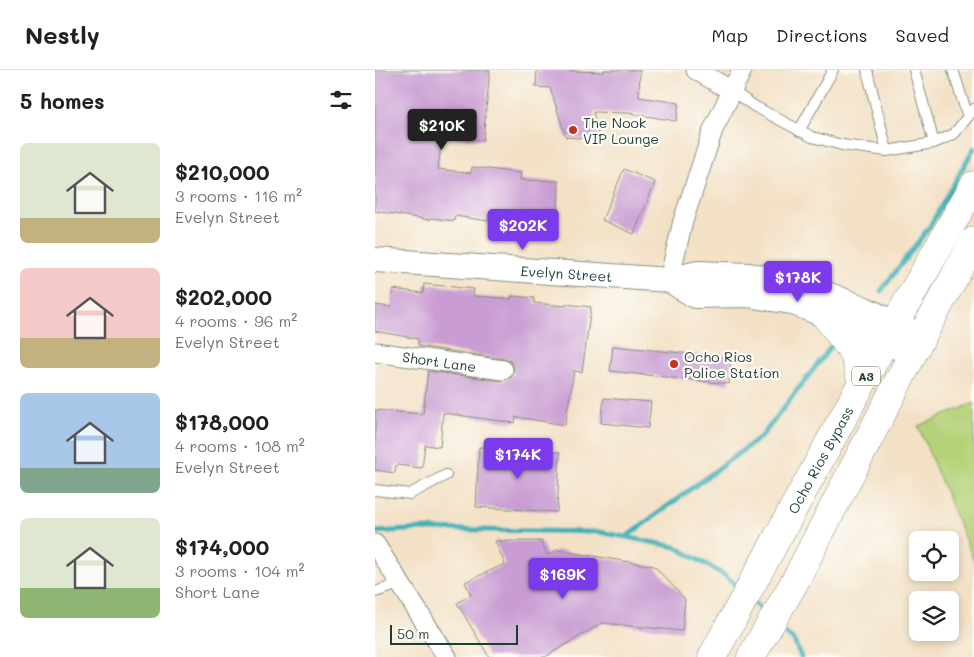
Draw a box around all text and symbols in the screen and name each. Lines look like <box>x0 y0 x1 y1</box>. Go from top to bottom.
text: Nestly <box>25 19 100 50</box>
text: Map <box>711 23 748 47</box>
text: Directions <box>776 23 868 47</box>
text: Saved <box>896 23 949 47</box>
icon: filters <box>327 86 355 114</box>
text: 5 homes <box>20 87 105 114</box>
pin: $210K <box>407 108 477 151</box>
place label: The Nook VIP Lounge <box>583 113 659 148</box>
text: $210K <box>419 114 465 135</box>
marker: The Nook VIP Lounge <box>567 124 579 136</box>
text: $210,000 <box>175 158 269 185</box>
icon: home <box>60 163 120 223</box>
text: 3 rooms · 116 m² <box>175 185 302 206</box>
text: Evelyn Street <box>175 206 280 227</box>
pin: $202K <box>488 208 558 251</box>
text: $202K <box>499 214 547 235</box>
street label: Evelyn Street <box>520 260 613 286</box>
pin: $178K <box>763 260 833 303</box>
text: $178K <box>775 266 821 287</box>
text: $202,000 <box>175 283 272 310</box>
icon: home <box>60 288 120 348</box>
text: 4 rooms · 96 m² <box>175 310 297 331</box>
text: Evelyn Street <box>175 331 280 352</box>
street label: Short Lane <box>401 346 477 376</box>
place label: Ocho Rios Police Station <box>684 347 779 382</box>
marker: Ocho Rios Police Station <box>668 358 680 370</box>
road number: A3 <box>852 366 880 386</box>
street label: Ocho Rios Bypass <box>783 402 857 517</box>
text: $178,000 <box>175 408 269 435</box>
icon: home <box>60 413 120 473</box>
text: 4 rooms · 108 m² <box>175 435 305 456</box>
pin: $174K <box>483 438 553 480</box>
text: $174K <box>495 443 541 464</box>
text: Evelyn Street <box>175 456 280 477</box>
map controls <box>909 531 959 641</box>
button: locate <box>909 531 959 581</box>
text: $174,000 <box>175 533 269 560</box>
icon: home <box>60 538 120 598</box>
pin: $169K <box>528 558 598 600</box>
text: 3 rooms · 104 m² <box>175 560 305 581</box>
text: $169K <box>540 563 586 584</box>
text: Short Lane <box>175 581 260 602</box>
button: layers <box>909 591 959 641</box>
scale bar <box>390 622 517 645</box>
text: 50 m <box>397 624 429 643</box>

